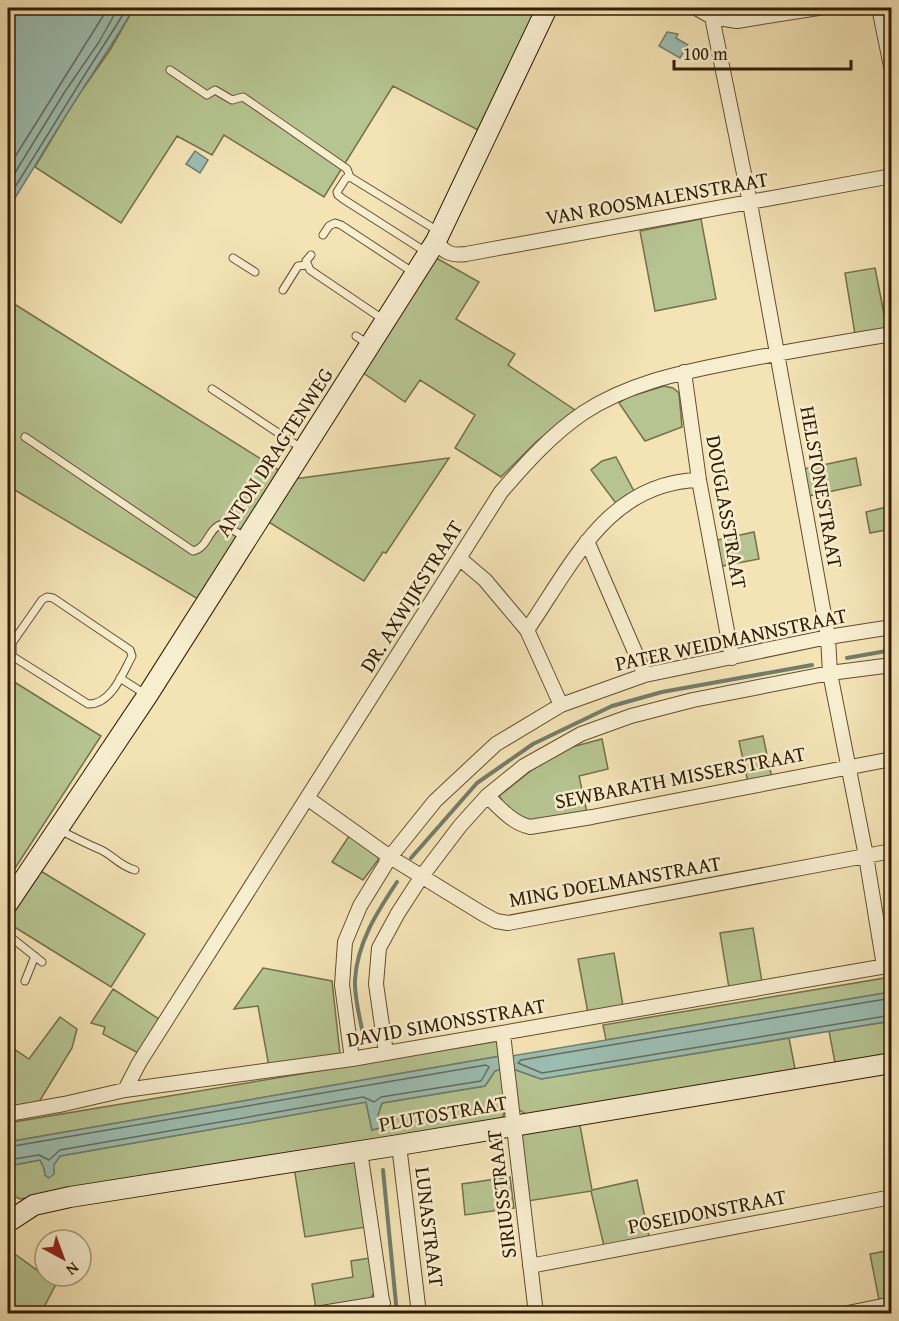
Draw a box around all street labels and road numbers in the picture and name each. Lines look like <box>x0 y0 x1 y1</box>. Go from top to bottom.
street label: VAN ROOSMALENSTRAAT <box>543 163 771 233</box>
street label: ANTON DRAGTENWEG <box>208 361 340 543</box>
street label: HELSTONESTRAAT <box>792 403 852 571</box>
street label: DOUGLASSTRAAT <box>698 433 756 591</box>
street label: DR. AXWIJKSTRAAT <box>352 514 470 678</box>
street label: PATER WEIDMANNSTRAAT <box>612 599 850 679</box>
street label: SEWBARATH MISSERSTRAAT <box>552 737 808 817</box>
street label: MING DOELMANSTRAAT <box>507 847 724 915</box>
street label: DAVID SIMONSSTRAAT <box>344 989 548 1055</box>
street label: PLUTOSTRAAT <box>376 1086 510 1140</box>
street label: SIRIUSSTRAAT <box>478 1128 524 1260</box>
street label: LUNASTRAAT <box>407 1165 453 1289</box>
street label: POSEIDONSTRAAT <box>625 1180 789 1242</box>

